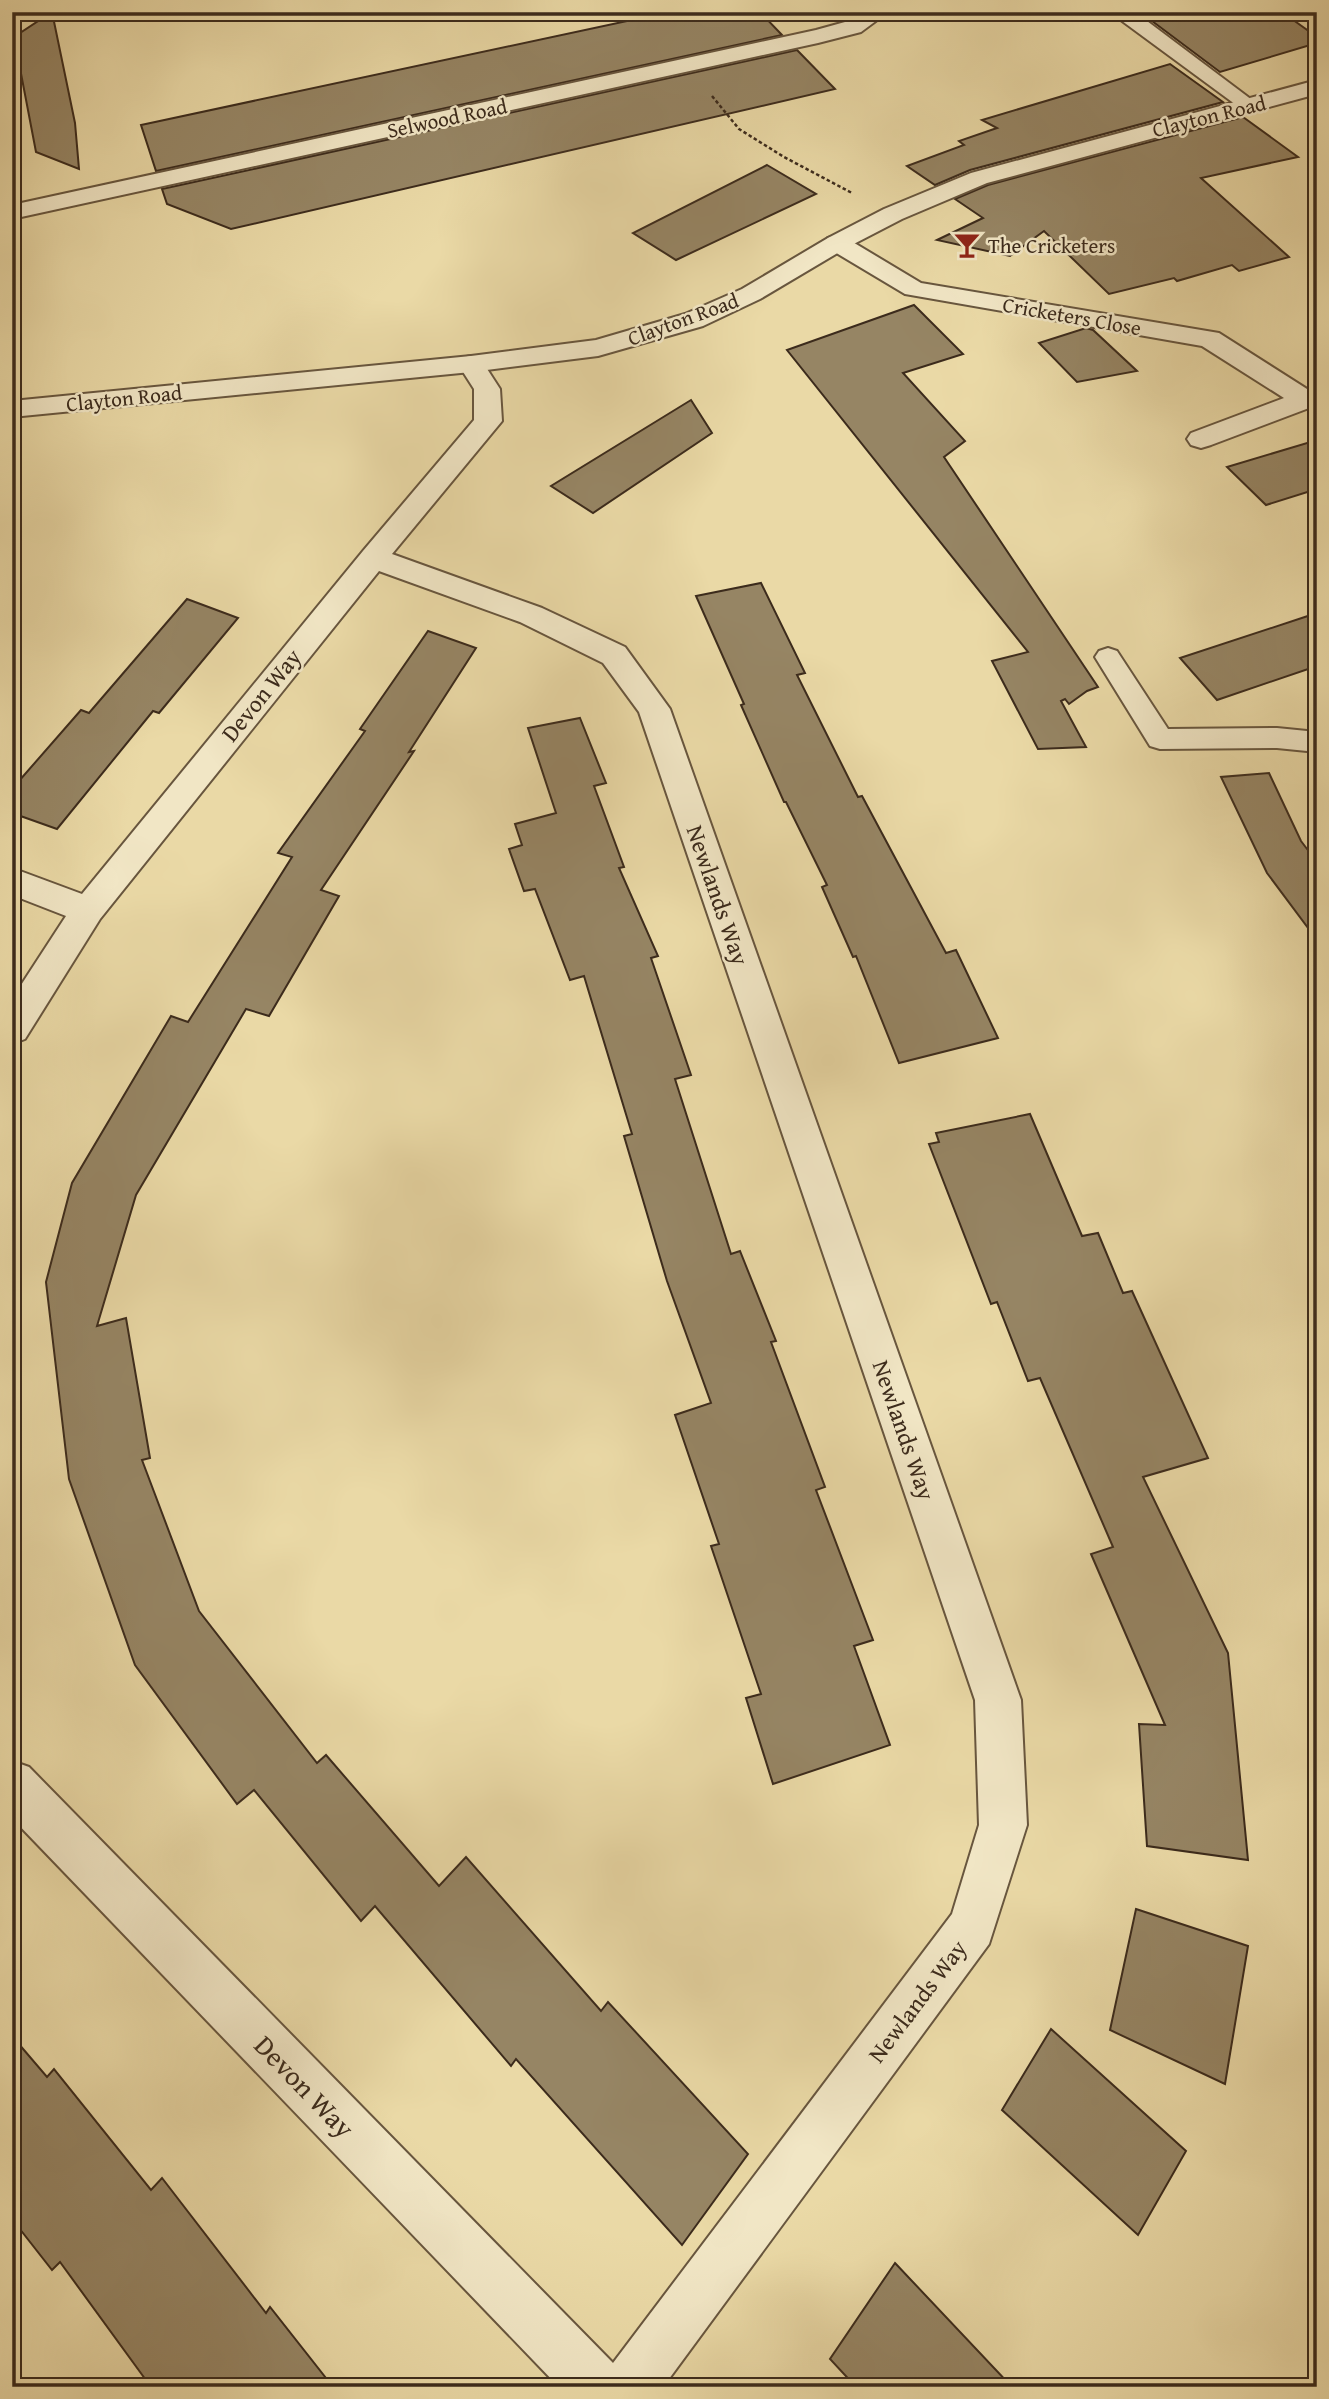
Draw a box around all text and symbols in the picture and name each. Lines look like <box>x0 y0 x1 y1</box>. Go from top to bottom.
street label: Clayton Road <box>1149 87 1270 145</box>
street label: Selwood Road <box>384 90 511 146</box>
bar icon: The Cricketers <box>952 230 982 260</box>
place label: The Cricketers <box>988 230 1115 261</box>
street label: Clayton Road <box>623 284 744 353</box>
street label: Cricketers Close <box>1000 289 1144 343</box>
street label: Clayton Road <box>65 376 184 419</box>
street label: Devon Way <box>212 641 310 749</box>
street label: Newlands Way <box>678 820 758 970</box>
street label: Newlands Way <box>864 1355 944 1505</box>
street label: Newlands Way <box>859 1932 975 2070</box>
street label: Devon Way <box>245 2025 365 2147</box>

